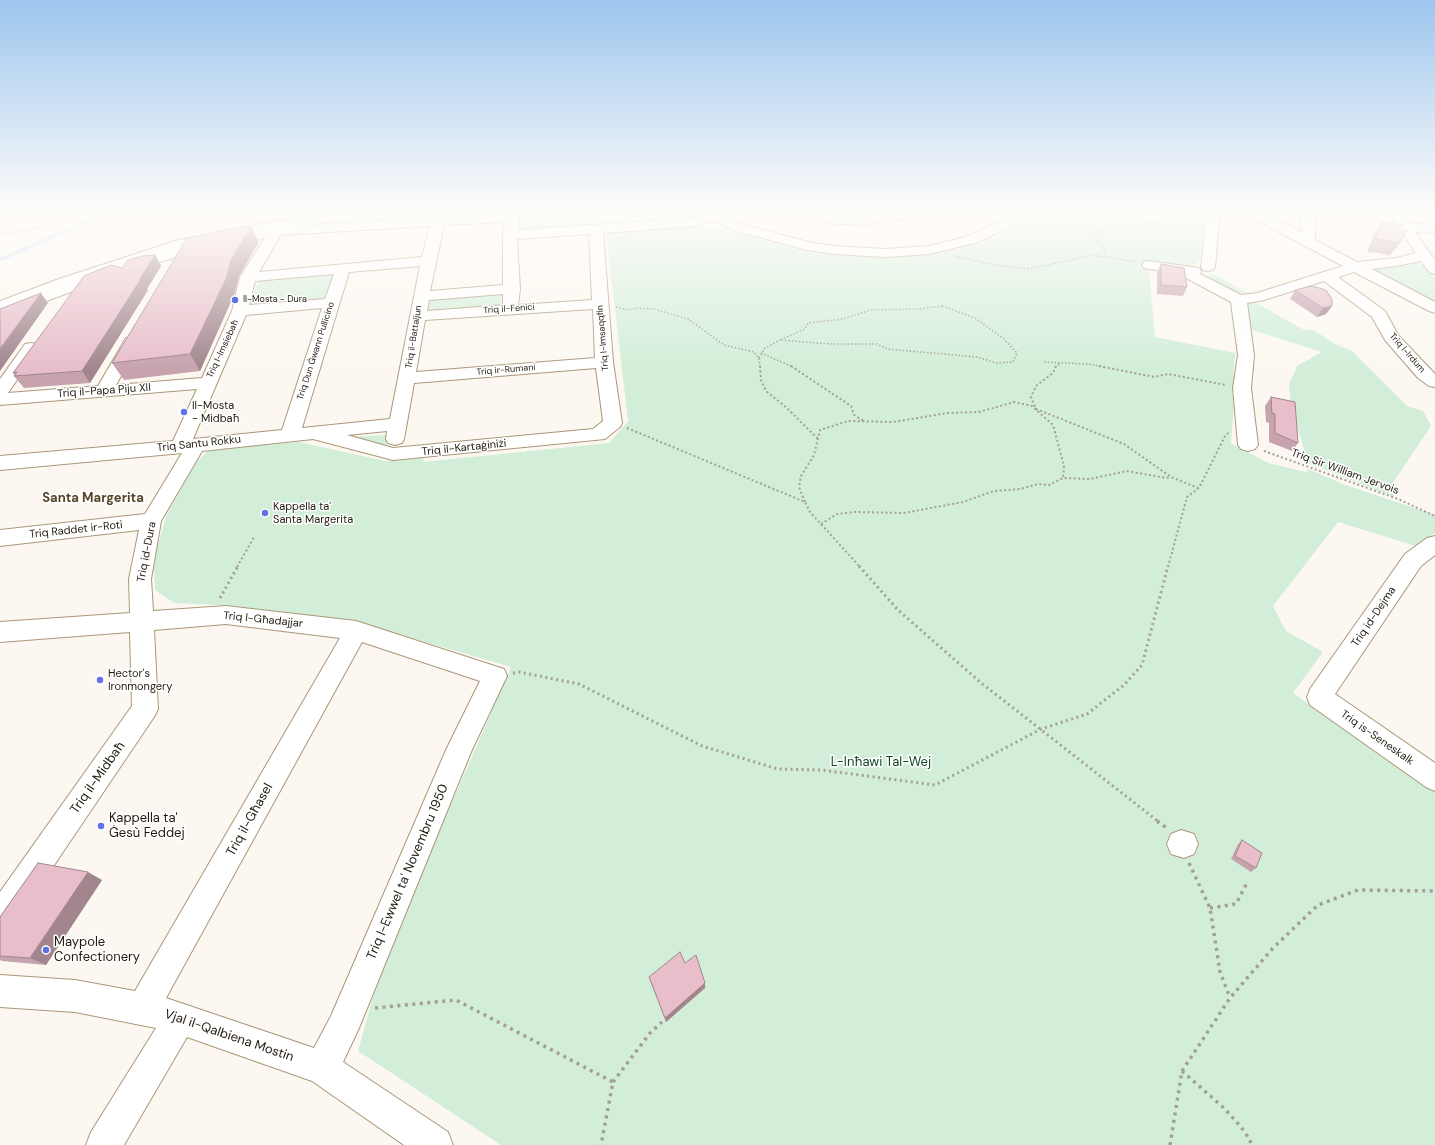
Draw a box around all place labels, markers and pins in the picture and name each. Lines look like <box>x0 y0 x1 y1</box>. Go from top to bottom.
marker: Il-Mosta - Dura <box>230 295 240 305</box>
place label: Il-Mosta - Dura <box>243 295 307 305</box>
place label: Il-Mosta - Midbaħ <box>192 399 239 425</box>
marker: Il-Mosta - Midbaħ <box>179 407 189 417</box>
place label: Kappella ta' Santa Margerita <box>273 500 353 526</box>
marker: Kappella ta' Santa Margerita <box>260 508 270 518</box>
place label: Hector's Ironmongery <box>108 667 172 693</box>
marker: Hector's Ironmongery <box>95 675 105 685</box>
place label: Kappella ta' Ġesù Feddej <box>109 811 185 842</box>
marker: Kappella ta' Ġesù Feddej <box>96 821 106 831</box>
place label: Maypole Confectionery <box>54 935 140 966</box>
marker: Maypole Confectionery <box>41 945 51 955</box>

